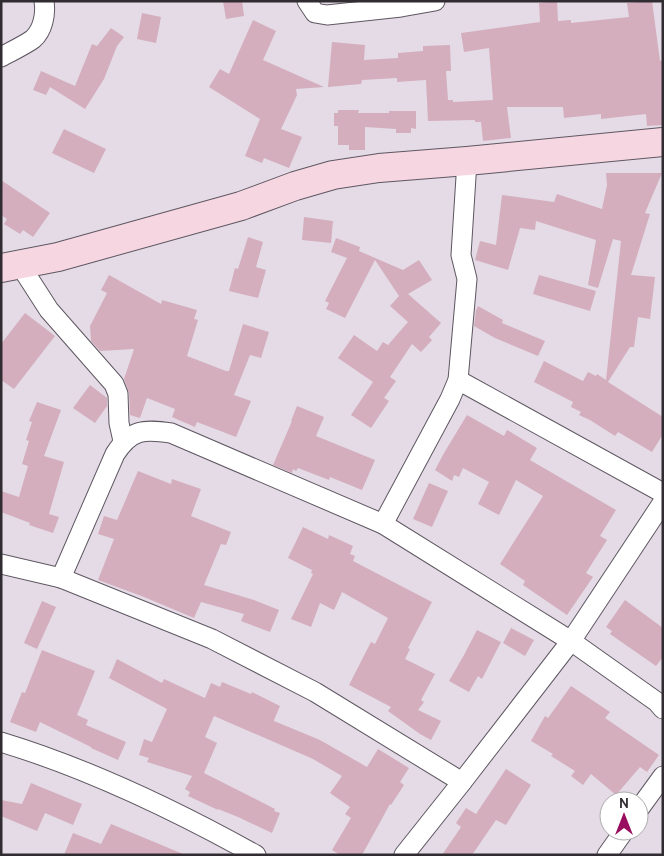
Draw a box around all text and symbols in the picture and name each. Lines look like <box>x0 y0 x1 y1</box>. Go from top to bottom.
north arrow <box>599 791 649 841</box>
text: N <box>619 794 629 812</box>

